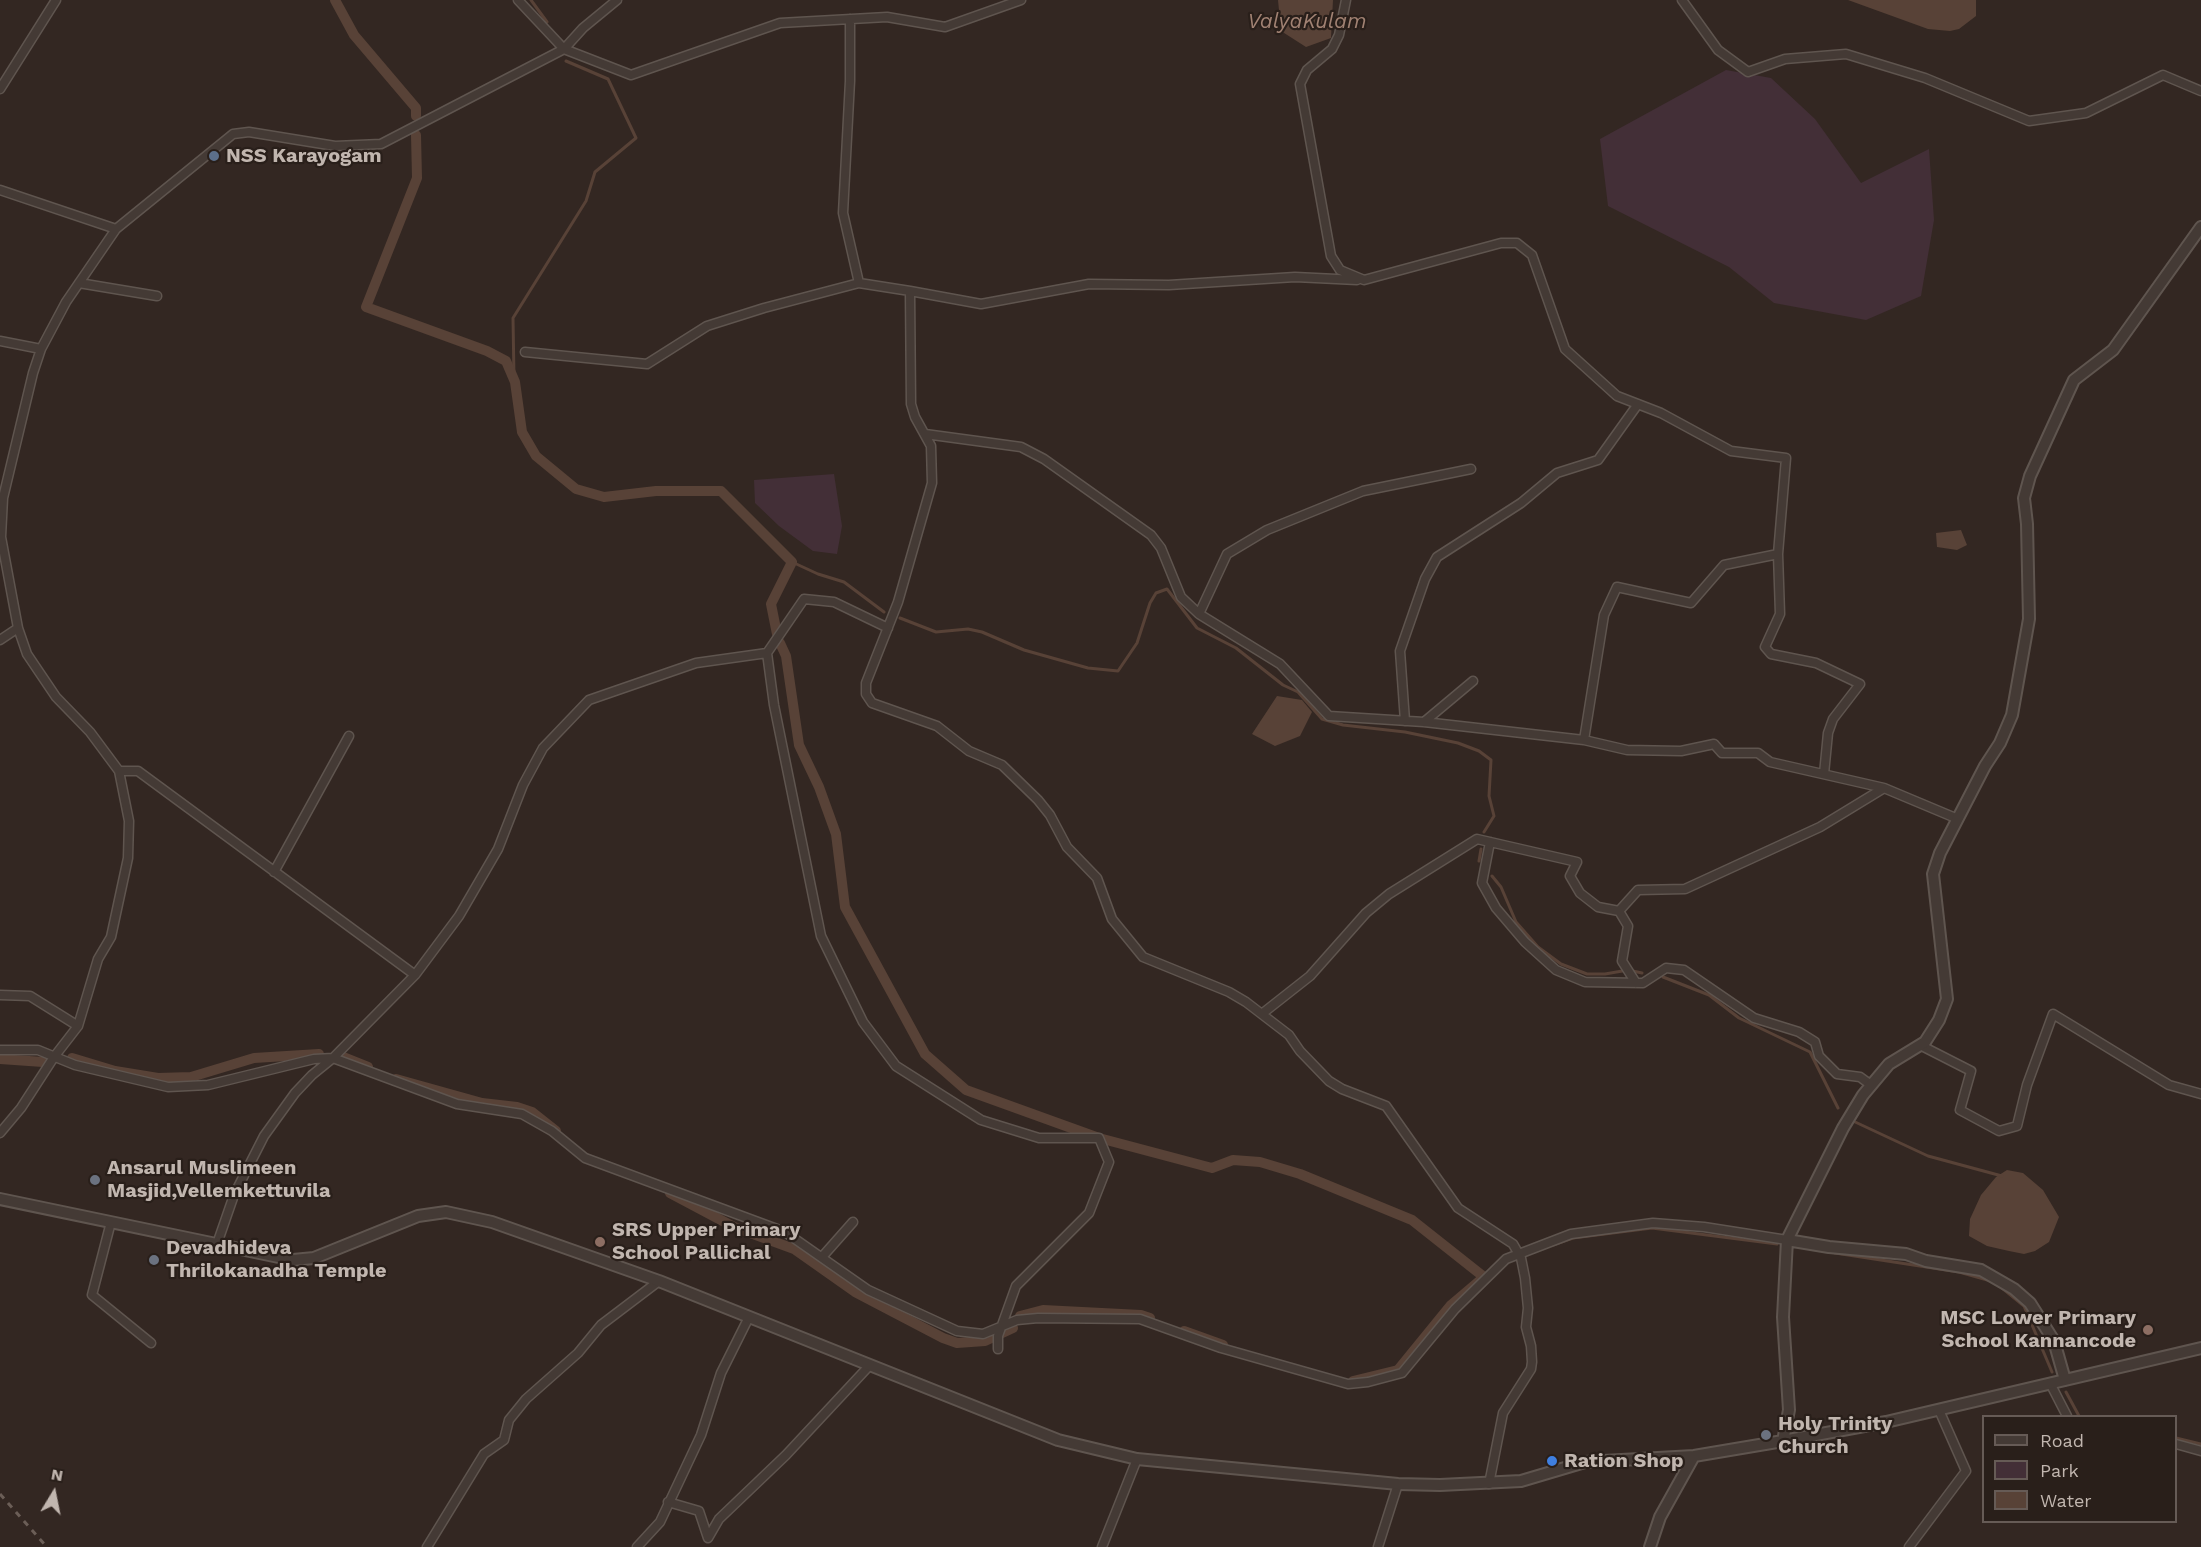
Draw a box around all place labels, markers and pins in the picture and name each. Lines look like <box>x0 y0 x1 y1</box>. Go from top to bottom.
place label: NSS Karayogam <box>226 144 382 168</box>
marker: NSS Karayogam <box>207 149 221 163</box>
place label: Ansarul Muslimeen Masjid,Vellemkettuvila <box>107 1156 331 1203</box>
marker: Ansarul Muslimeen Masjid,Vellemkettuvila <box>88 1173 102 1187</box>
place label: SRS Upper Primary School Pallichal <box>612 1218 800 1265</box>
marker: SRS Upper Primary School Pallichal <box>593 1235 607 1249</box>
place label: Devadhideva Thrilokanadha Temple <box>166 1236 387 1283</box>
marker: Devadhideva Thrilokanadha Temple <box>147 1253 161 1267</box>
place label: MSC Lower Primary School Kannancode <box>1940 1306 2136 1353</box>
marker: MSC Lower Primary School Kannancode <box>2141 1323 2155 1337</box>
place label: Holy Trinity Church <box>1778 1412 1892 1459</box>
marker: Holy Trinity Church <box>1759 1428 1773 1442</box>
place label: Ration Shop <box>1564 1449 1683 1473</box>
marker: Ration Shop <box>1545 1454 1559 1468</box>

